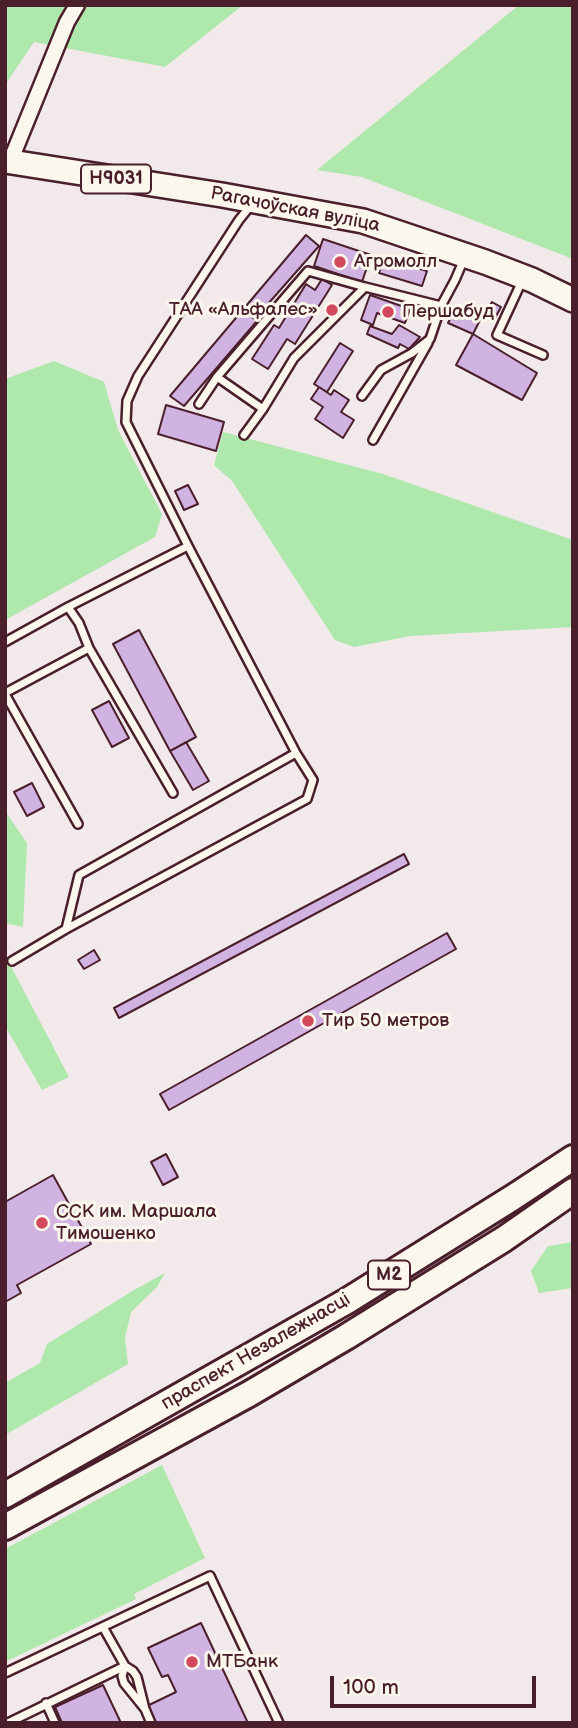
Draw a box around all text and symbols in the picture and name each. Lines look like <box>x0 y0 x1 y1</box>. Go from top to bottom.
road number: Н9031 <box>81 164 151 194</box>
street label: Рагачоўская вуліца <box>208 182 382 238</box>
place label: Агромолл <box>354 251 437 273</box>
marker: Агромолл <box>332 254 348 270</box>
place label: ТАА «Альфалес» <box>169 299 318 321</box>
place label: Першабуд <box>402 301 494 323</box>
marker: ТАА «Альфалес» <box>324 302 340 318</box>
marker: Першабуд <box>380 304 396 320</box>
place label: Тир 50 метров <box>322 1010 449 1032</box>
marker: Тир 50 метров <box>300 1013 316 1029</box>
place label: ССК им. Маршала Тимошенко <box>56 1201 217 1245</box>
marker: ССК им. Маршала Тимошенко <box>34 1215 50 1231</box>
road number: М2 <box>368 1260 410 1290</box>
street label: праспект Незалежнасці <box>157 1288 355 1416</box>
place label: МТБанк <box>206 1651 278 1673</box>
marker: МТБанк <box>184 1654 200 1670</box>
scale bar <box>333 1662 540 1706</box>
text: 100 m <box>343 1675 399 1700</box>

